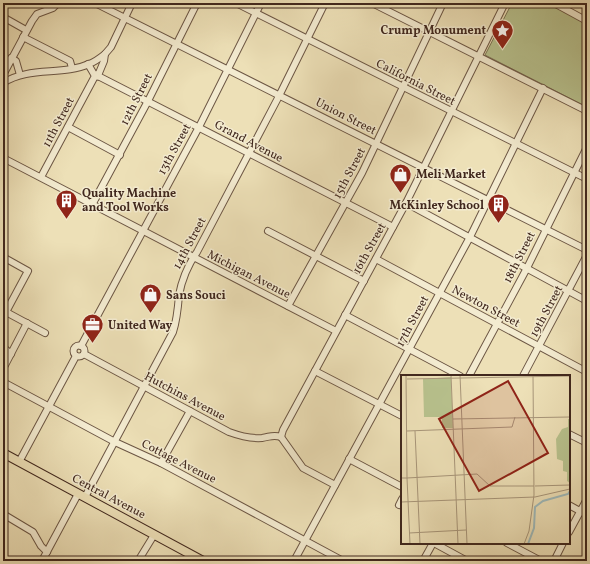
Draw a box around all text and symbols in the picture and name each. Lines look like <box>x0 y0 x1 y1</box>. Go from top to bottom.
place icon: Crump Monument <box>489 17 515 50</box>
place label: Crump Monument <box>381 23 486 39</box>
street label: California Street <box>373 56 458 110</box>
street label: 12th Street <box>117 71 157 128</box>
street label: 11th Street <box>39 95 79 150</box>
street label: Union Street <box>312 95 379 139</box>
street label: Grand Avenue <box>211 117 286 167</box>
street label: 13th Street <box>154 121 195 178</box>
street label: 15th Street <box>330 145 370 202</box>
shop icon: Meli Market <box>387 161 413 194</box>
place label: Meli Market <box>416 167 486 183</box>
place label: Quality Machine and Tool Works <box>82 186 176 216</box>
building icon: Quality Machine and Tool Works <box>54 187 80 220</box>
building icon: McKinley School <box>486 192 512 225</box>
place label: McKinley School <box>390 198 484 214</box>
street label: 14th Street <box>169 215 210 272</box>
street label: 16th Street <box>349 220 390 277</box>
street label: 18th Street <box>500 229 540 286</box>
street label: Michigan Avenue <box>204 247 293 303</box>
shop icon: Sans Souci <box>138 282 164 315</box>
street label: Newton Street <box>449 282 523 332</box>
street label: 19th Street <box>527 283 567 340</box>
place label: Sans Souci <box>166 288 226 304</box>
street label: 17th Street <box>393 293 433 350</box>
office icon: United Way <box>80 312 106 345</box>
place label: United Way <box>108 318 173 334</box>
street label: Hutchins Avenue <box>141 369 228 425</box>
inset map <box>401 375 570 544</box>
street label: Cottage Avenue <box>138 436 219 488</box>
street label: Central Avenue <box>69 471 148 523</box>

